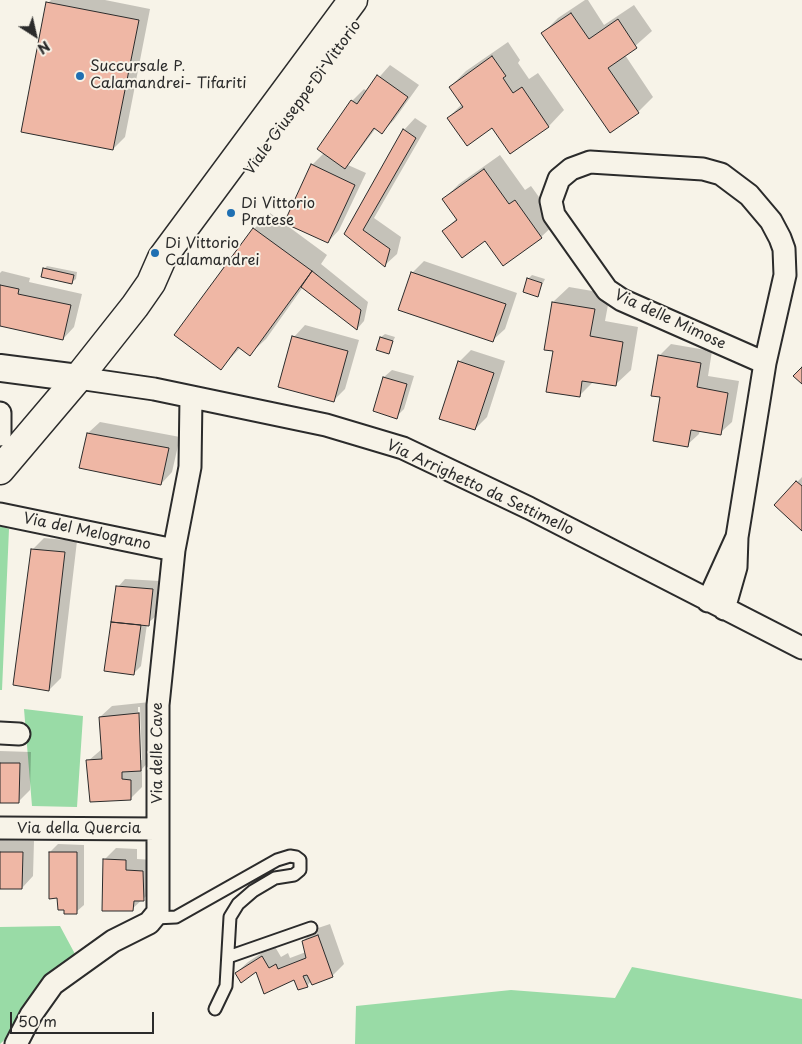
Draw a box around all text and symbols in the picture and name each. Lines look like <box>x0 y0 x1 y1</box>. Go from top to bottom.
north arrow <box>10 10 60 60</box>
street label: Viale Giuseppe Di Vittorio <box>241 17 365 179</box>
text: N <box>33 36 54 59</box>
place label: Succursale P. Calamandrei- Tifariti <box>90 58 247 93</box>
marker: Succursale P. Calamandrei- Tifariti <box>74 70 86 82</box>
place label: Di Vittorio Pratese <box>241 195 315 230</box>
marker: Di Vittorio Pratese <box>225 207 237 219</box>
place label: Di Vittorio Calamandrei <box>165 235 260 270</box>
marker: Di Vittorio Calamandrei <box>149 247 161 259</box>
street label: Via delle Mimose <box>611 286 729 354</box>
street label: Via Arrighetto da Settimello <box>384 437 576 539</box>
street label: Via del Melograno <box>22 510 152 554</box>
street label: Via delle Cave <box>149 702 167 804</box>
street label: Via della Quercia <box>17 820 141 838</box>
scale bar <box>12 1002 156 1034</box>
text: 50 m <box>18 1009 57 1032</box>

